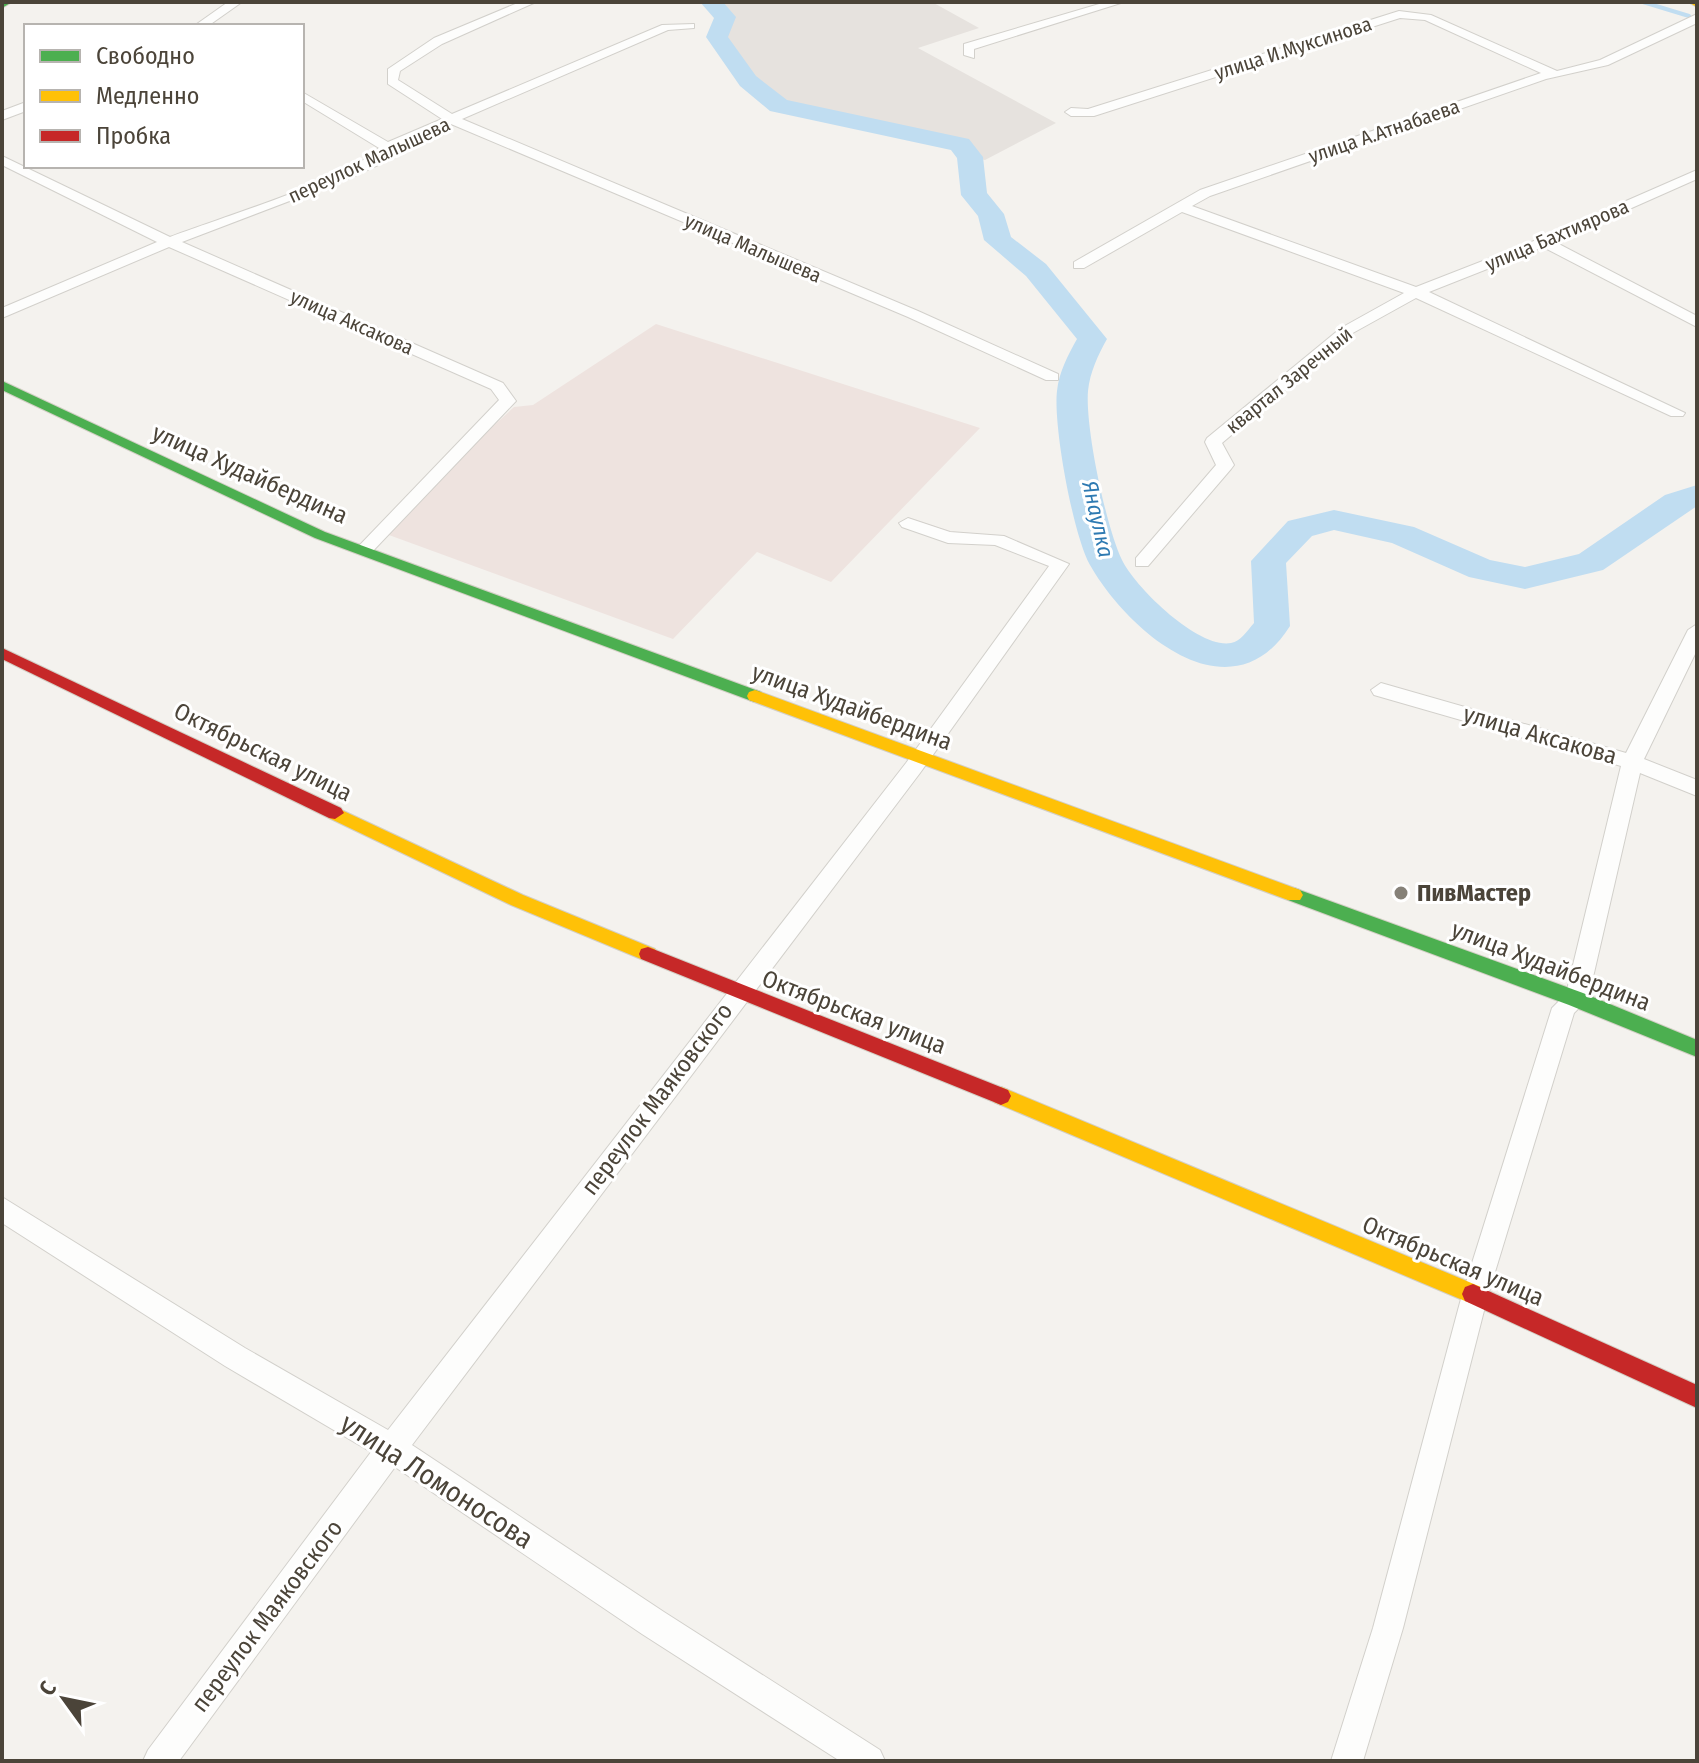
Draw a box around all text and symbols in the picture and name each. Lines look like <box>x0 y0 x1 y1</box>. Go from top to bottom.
street label: улица И.Муксинова <box>1211 11 1375 85</box>
legend <box>24 24 304 168</box>
text: Свободно <box>96 42 195 70</box>
text: Медленно <box>96 82 199 110</box>
street label: улица А.Атнабаева <box>1305 94 1463 168</box>
street label: переулок Малышева <box>284 112 454 208</box>
text: Пробка <box>96 122 171 150</box>
street label: улица Бахтиярова <box>1482 194 1632 276</box>
street label: улица Малышева <box>681 208 825 288</box>
street label: улица Аксакова <box>287 284 417 360</box>
street label: квартал Заречный <box>1221 322 1357 438</box>
street label: улица Худайбердина <box>148 418 352 530</box>
water label: Янаулка <box>1076 477 1120 560</box>
street label: улица Худайбердина <box>748 658 956 756</box>
street label: Октябрьская улица <box>169 697 357 807</box>
street label: улица Аксакова <box>1460 700 1620 770</box>
place label: ПивМастер <box>1417 879 1531 907</box>
marker: ПивМастер <box>1392 884 1410 902</box>
street label: улица Худайбердина <box>1448 915 1654 1017</box>
street label: Октябрьская улица <box>758 964 950 1060</box>
street label: переулок Маяковского <box>576 998 738 1200</box>
street label: Октябрьская улица <box>1358 1210 1548 1312</box>
street label: улица Ломоносова <box>334 1406 540 1556</box>
street label: переулок Маяковского <box>186 1515 348 1717</box>
north arrow <box>24 1659 104 1739</box>
text: С <box>33 1676 62 1701</box>

